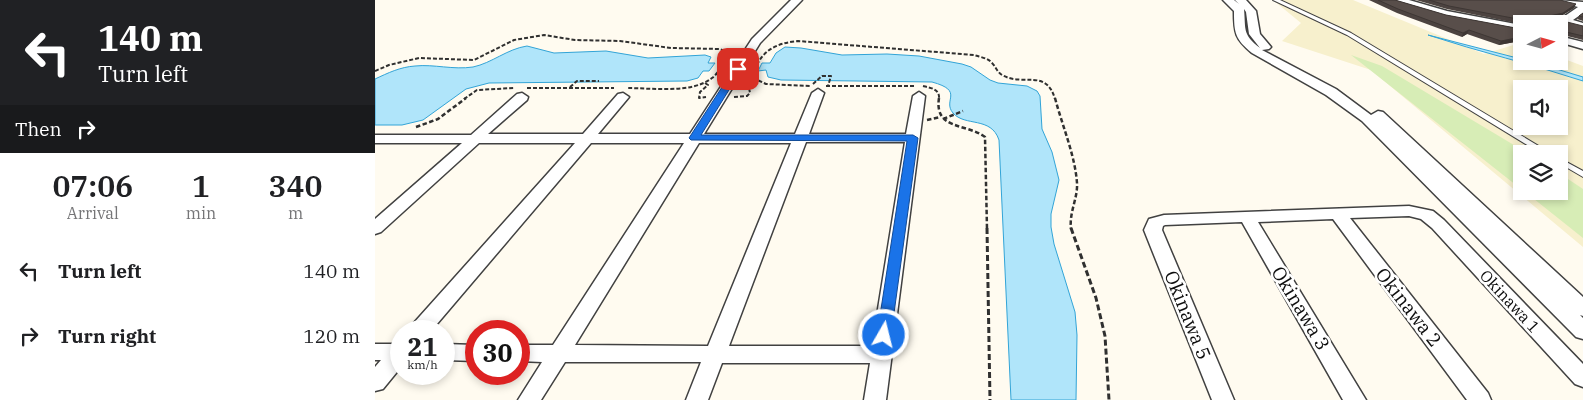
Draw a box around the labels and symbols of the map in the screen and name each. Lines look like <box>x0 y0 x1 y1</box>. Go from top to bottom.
north arrow <box>1513 15 1567 70</box>
pin <box>717 48 759 90</box>
street label: Okinawa 3 <box>1267 262 1335 354</box>
street label: Okinawa 2 <box>1371 263 1447 351</box>
street label: Okinawa 1 <box>1476 265 1544 337</box>
street label: Okinawa 5 <box>1159 267 1217 363</box>
position arrow <box>857 308 909 360</box>
speed limit sign: 30 <box>465 320 530 385</box>

